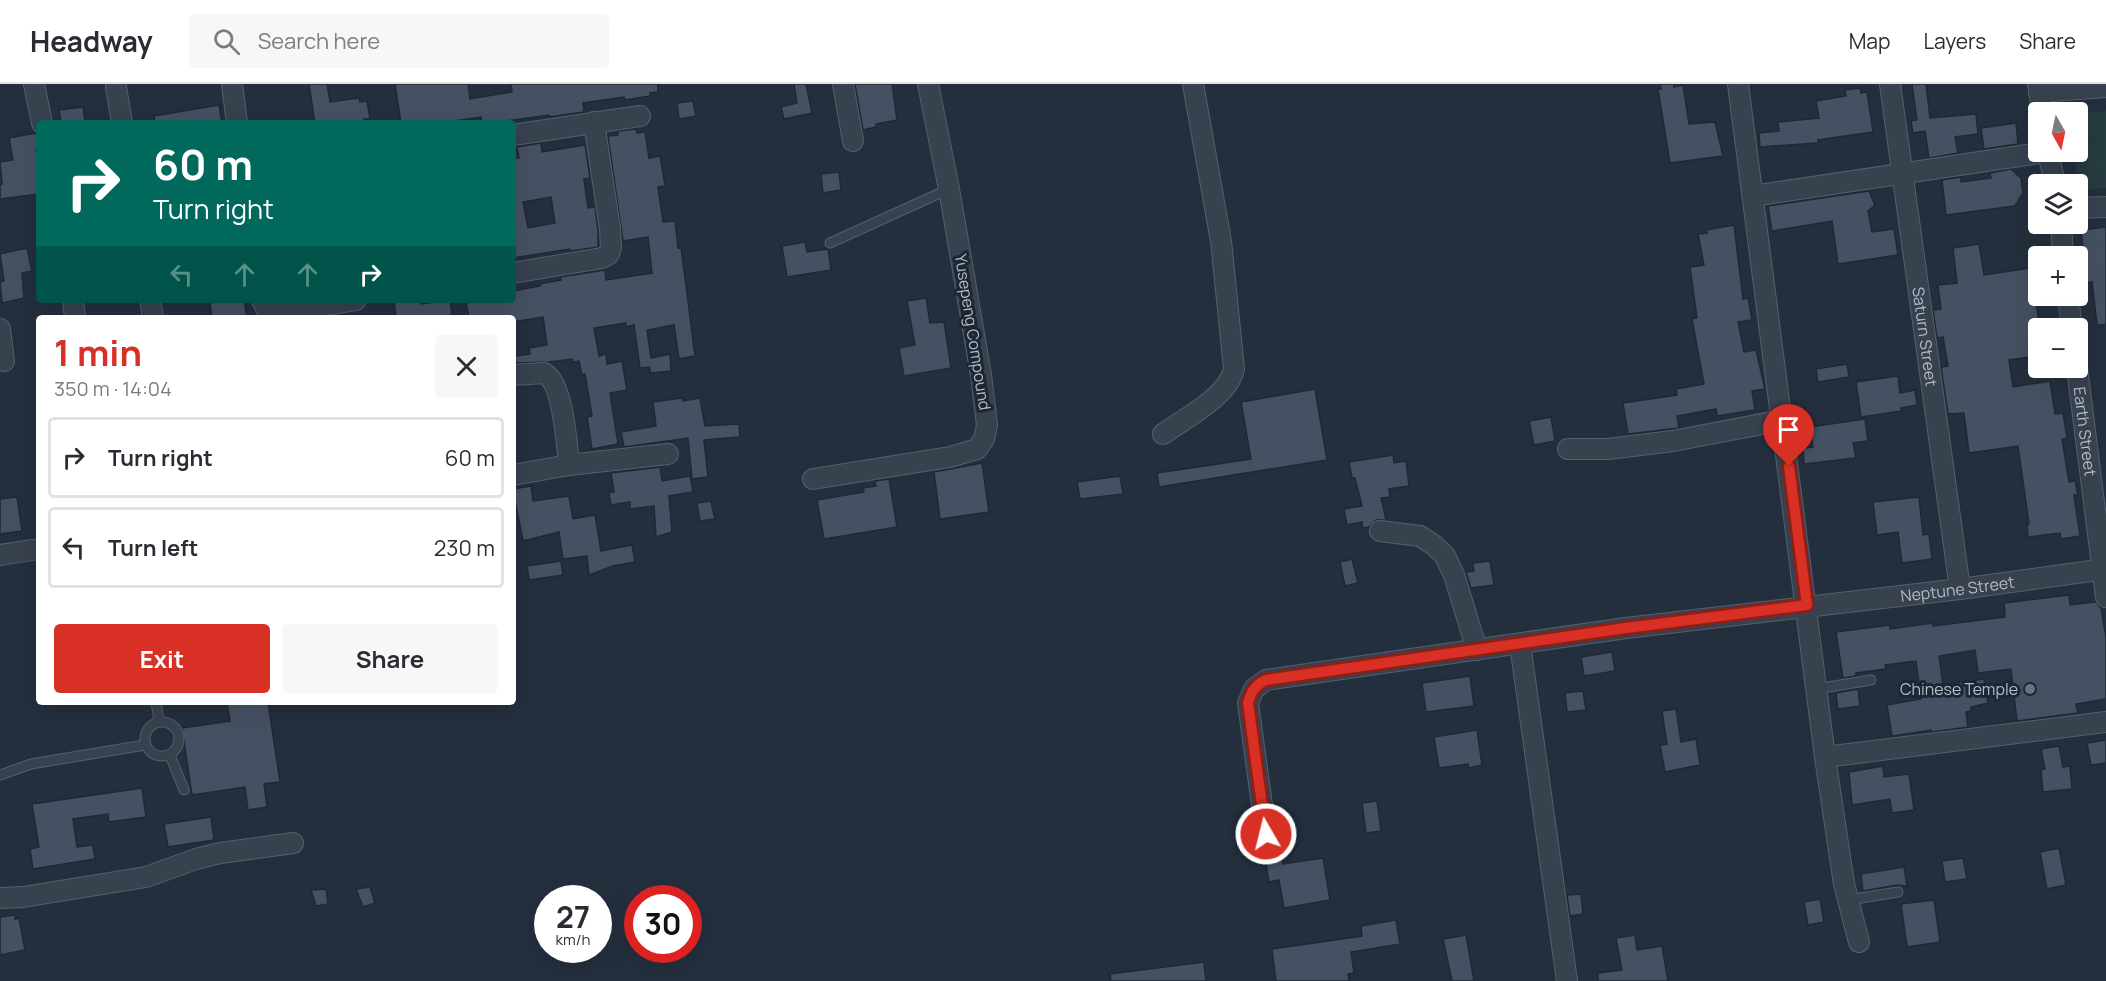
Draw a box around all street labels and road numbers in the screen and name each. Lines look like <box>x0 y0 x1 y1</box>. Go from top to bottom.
street label: Yusepeng Compound <box>950 252 996 412</box>
street label: Saturn Street <box>1907 285 1943 388</box>
street label: Earth Street <box>2068 385 2102 478</box>
street label: Neptune Street <box>1899 571 2016 607</box>

